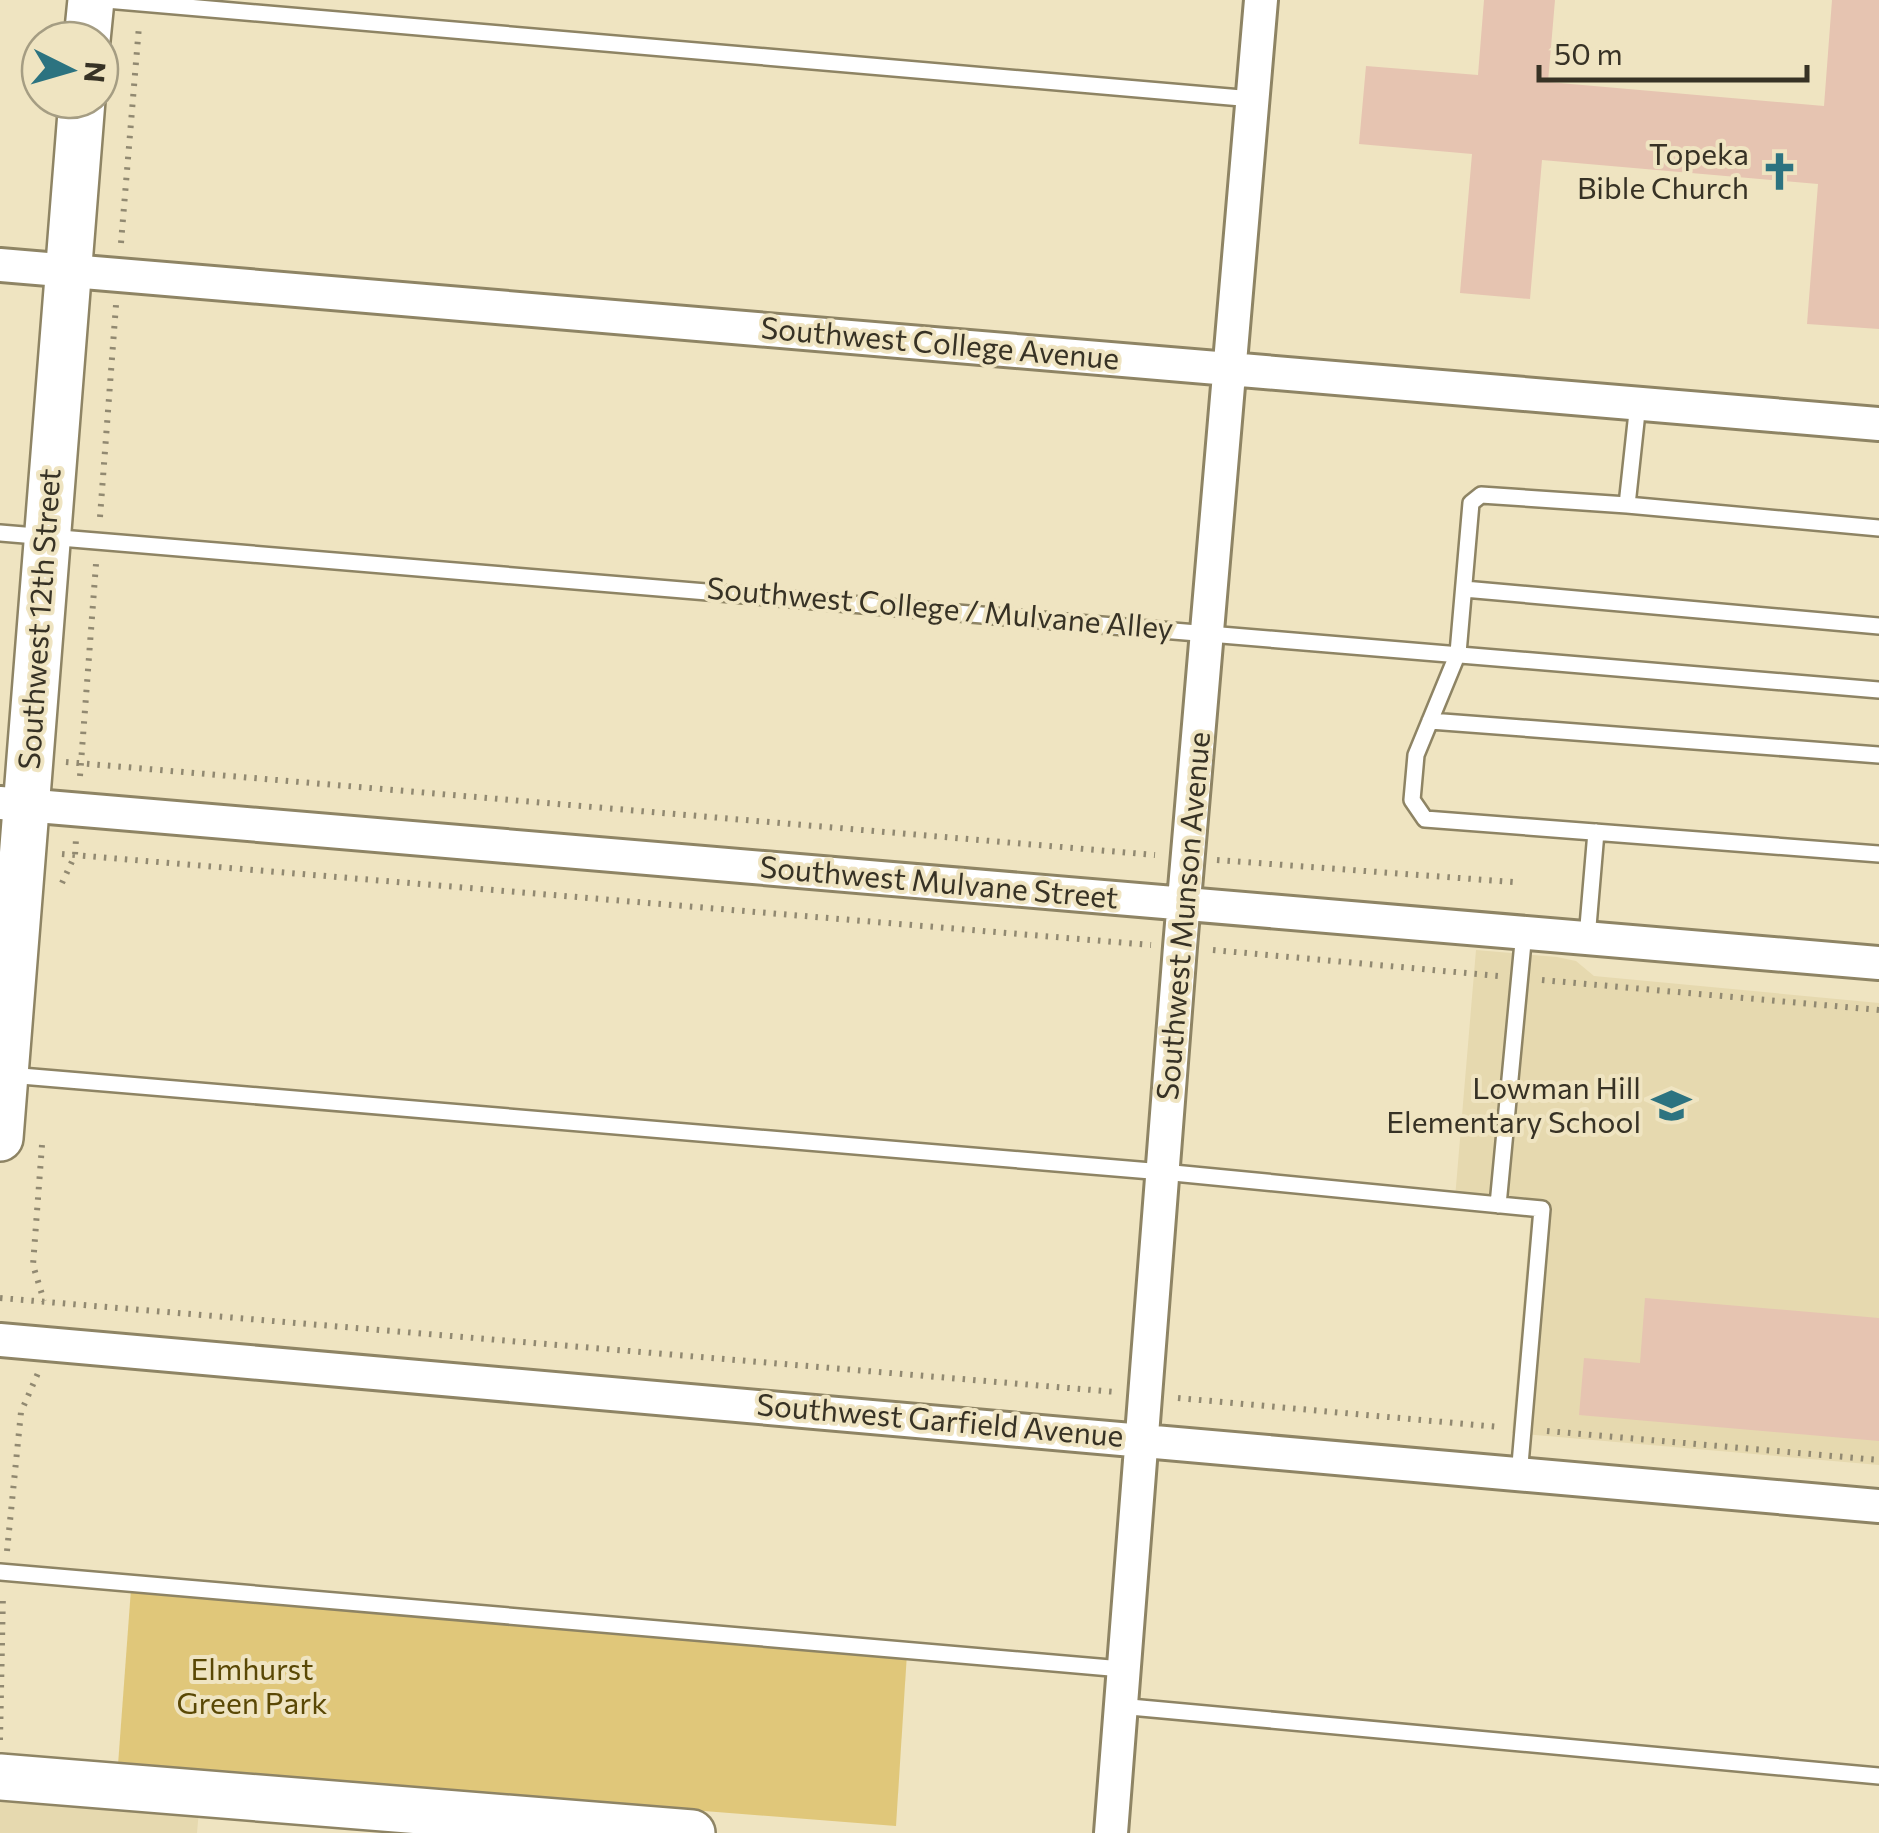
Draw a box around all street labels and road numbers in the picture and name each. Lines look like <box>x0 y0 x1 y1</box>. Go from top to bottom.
street label: Southwest College Avenue <box>760 307 1121 376</box>
street label: Southwest 12th Street <box>9 467 66 771</box>
street label: Southwest College / Mulvane Alley <box>706 568 1175 645</box>
street label: Southwest Munson Avenue <box>1147 730 1216 1101</box>
street label: Southwest Mulvane Street <box>758 846 1120 915</box>
street label: Southwest Garfield Avenue <box>755 1384 1125 1453</box>

